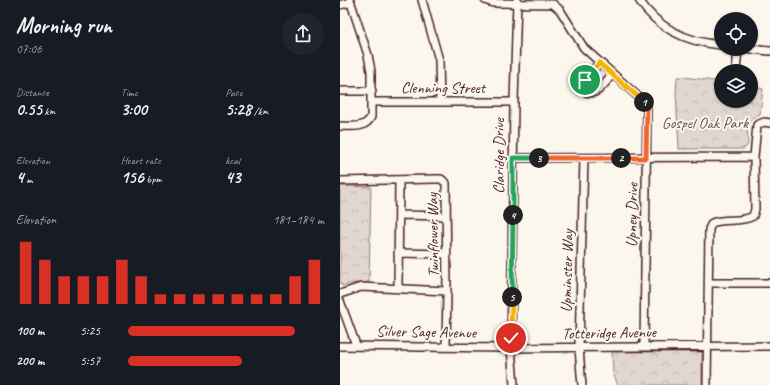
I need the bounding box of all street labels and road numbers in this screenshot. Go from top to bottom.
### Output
street label: Clenning Street [401,78,487,98]
street label: Claridge Drive [489,116,509,194]
street label: Upney Drive [621,181,643,247]
street label: Twinflower Way [422,191,444,277]
street label: Upminster Way [556,228,578,313]
street label: Silver Sage Avenue [376,321,478,343]
street label: Totteridge Avenue [562,322,658,344]

